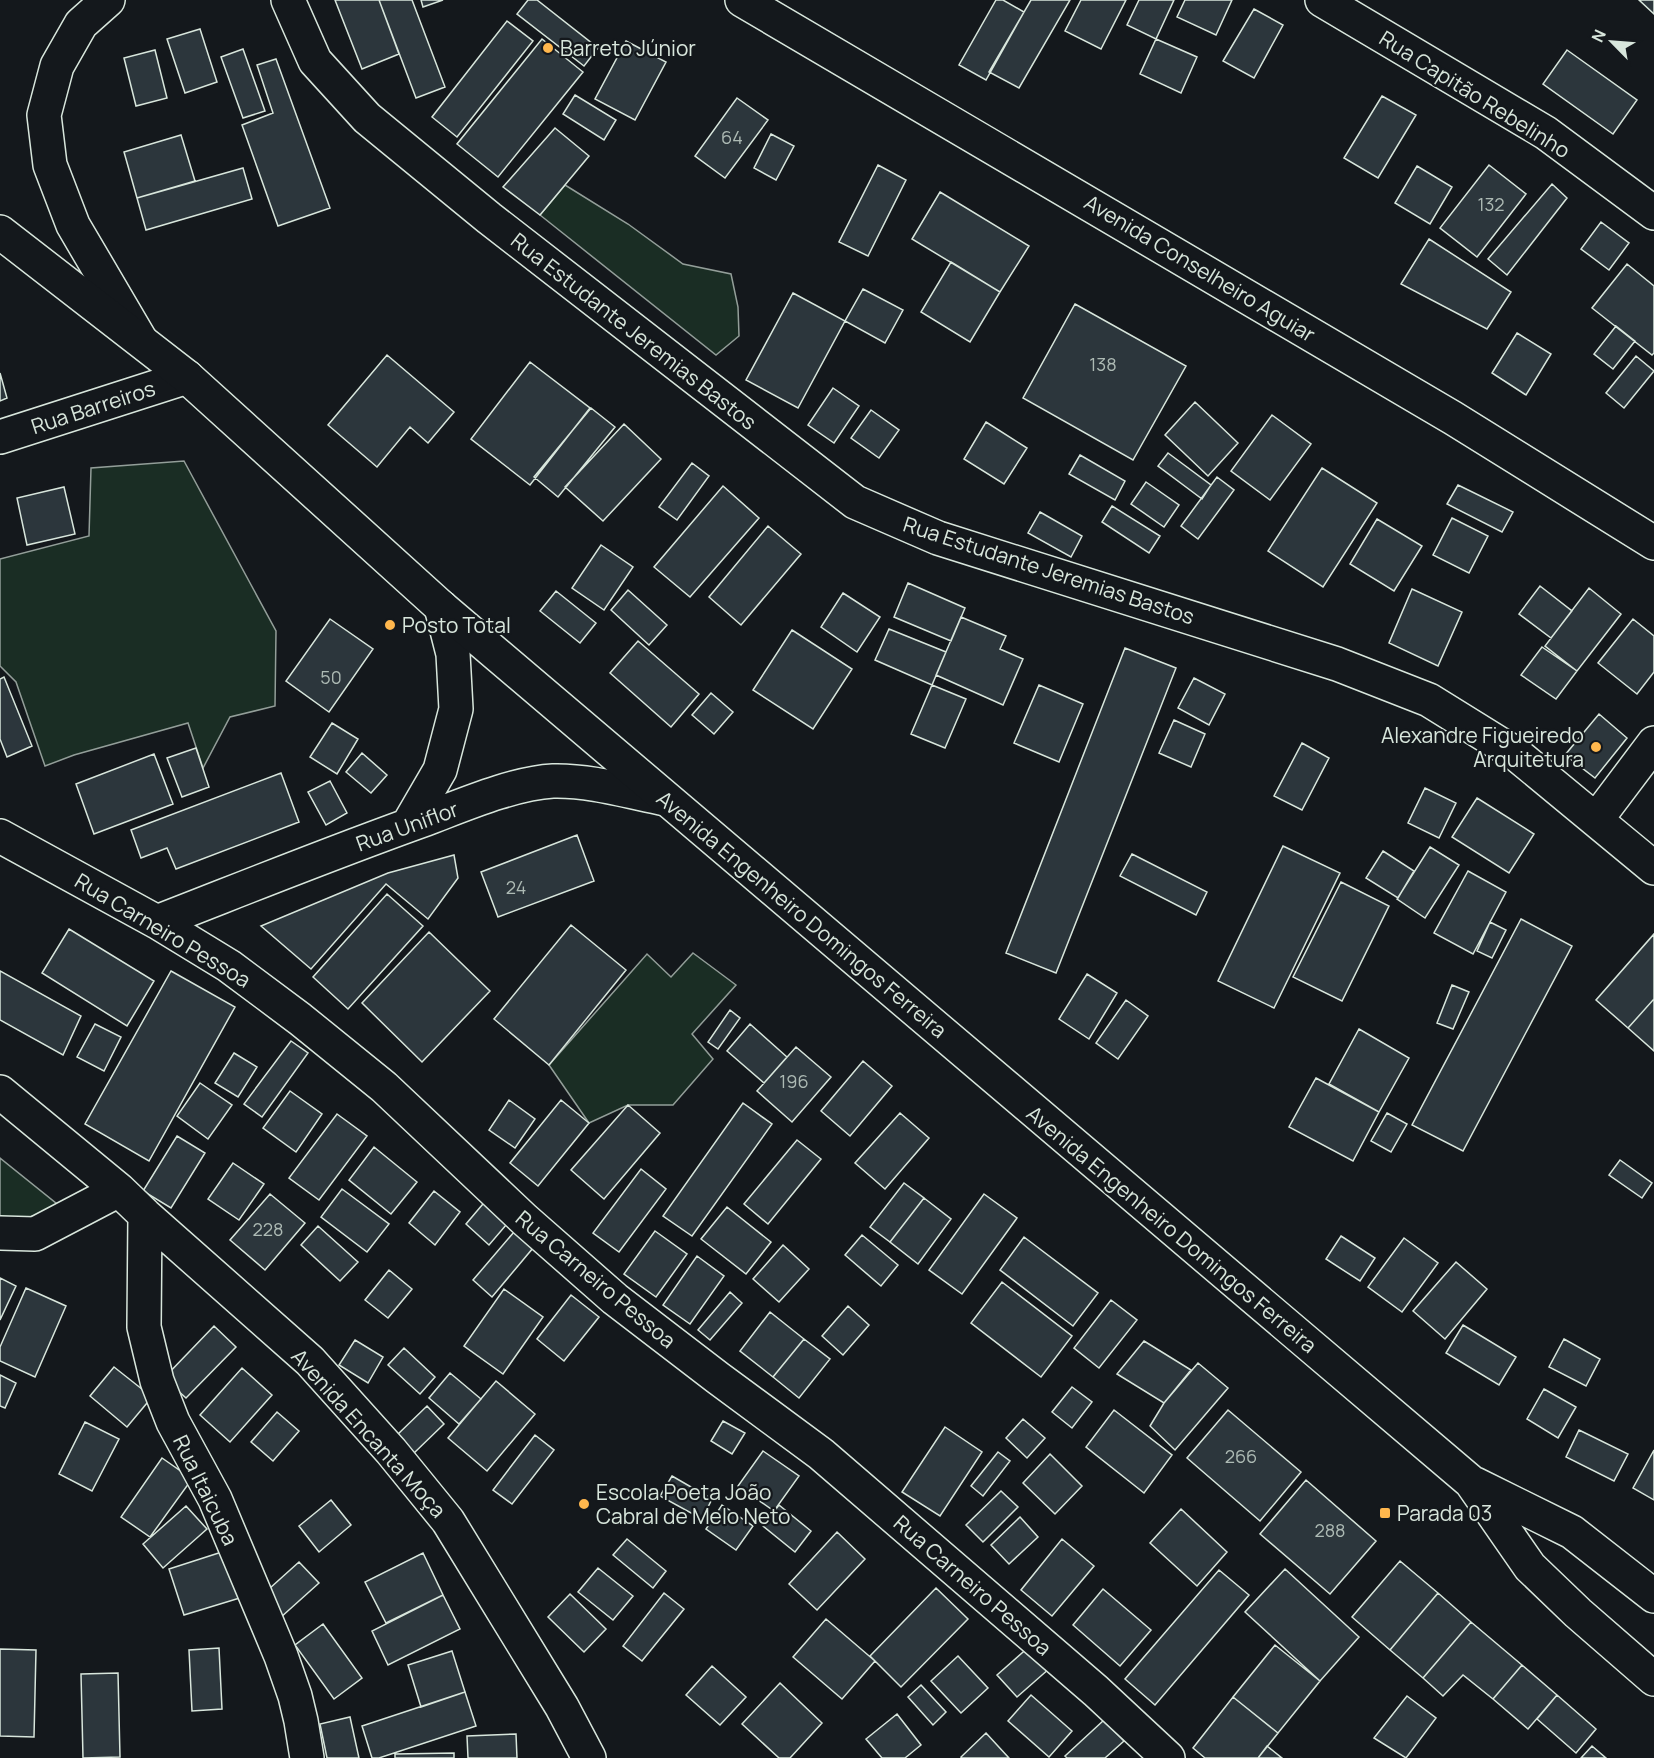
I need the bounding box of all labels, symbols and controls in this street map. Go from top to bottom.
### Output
north arrow [1582,12,1642,72]
street label: Rua Capitão Rebelinho [1374,24,1576,164]
text: N [1586,26,1611,46]
place label: Barreto Júnior [560,34,696,62]
marker: Barreto Júnior [541,41,555,55]
house number: 64 [721,125,743,149]
street label: Avenida Conselheiro Aguiar [1079,188,1321,348]
house number: 132 [1477,192,1505,216]
street label: Rua Estudante Jeremias Bastos [505,226,763,436]
house number: 138 [1089,352,1117,376]
street label: Rua Barreiros [27,374,159,440]
street label: Rua Estudante Jeremias Bastos [900,510,1198,630]
place label: Posto Total [402,611,511,639]
marker: Posto Total [383,618,397,632]
house number: 50 [320,665,342,689]
place label: Alexandre Figueiredo Arquitetura [1381,721,1584,773]
marker: Alexandre Figueiredo Arquitetura [1589,740,1603,754]
street label: Avenida Engenheiro Domingos Ferreira [651,784,953,1044]
street label: Rua Uniflor [352,794,462,857]
street label: Rua Carneiro Pessoa [70,866,256,994]
house number: 24 [506,875,526,899]
house number: 196 [779,1069,809,1093]
street label: Avenida Engenheiro Domingos Ferreira [1021,1099,1323,1359]
street label: Rua Carneiro Pessoa [510,1204,682,1354]
house number: 228 [253,1217,283,1241]
street label: Avenida Encanta Moça [286,1343,452,1523]
street label: Rua Itaicuba [167,1430,245,1550]
house number: 266 [1225,1444,1257,1468]
place label: Escola Poeta João Cabral de Melo Neto [596,1478,790,1530]
marker: Escola Poeta João Cabral de Melo Neto [577,1497,591,1511]
place label: Parada 03 [1397,1499,1492,1527]
marker: Parada 03 [1378,1506,1392,1520]
street label: Rua Carneiro Pessoa [888,1509,1058,1661]
house number: 288 [1314,1518,1346,1542]

